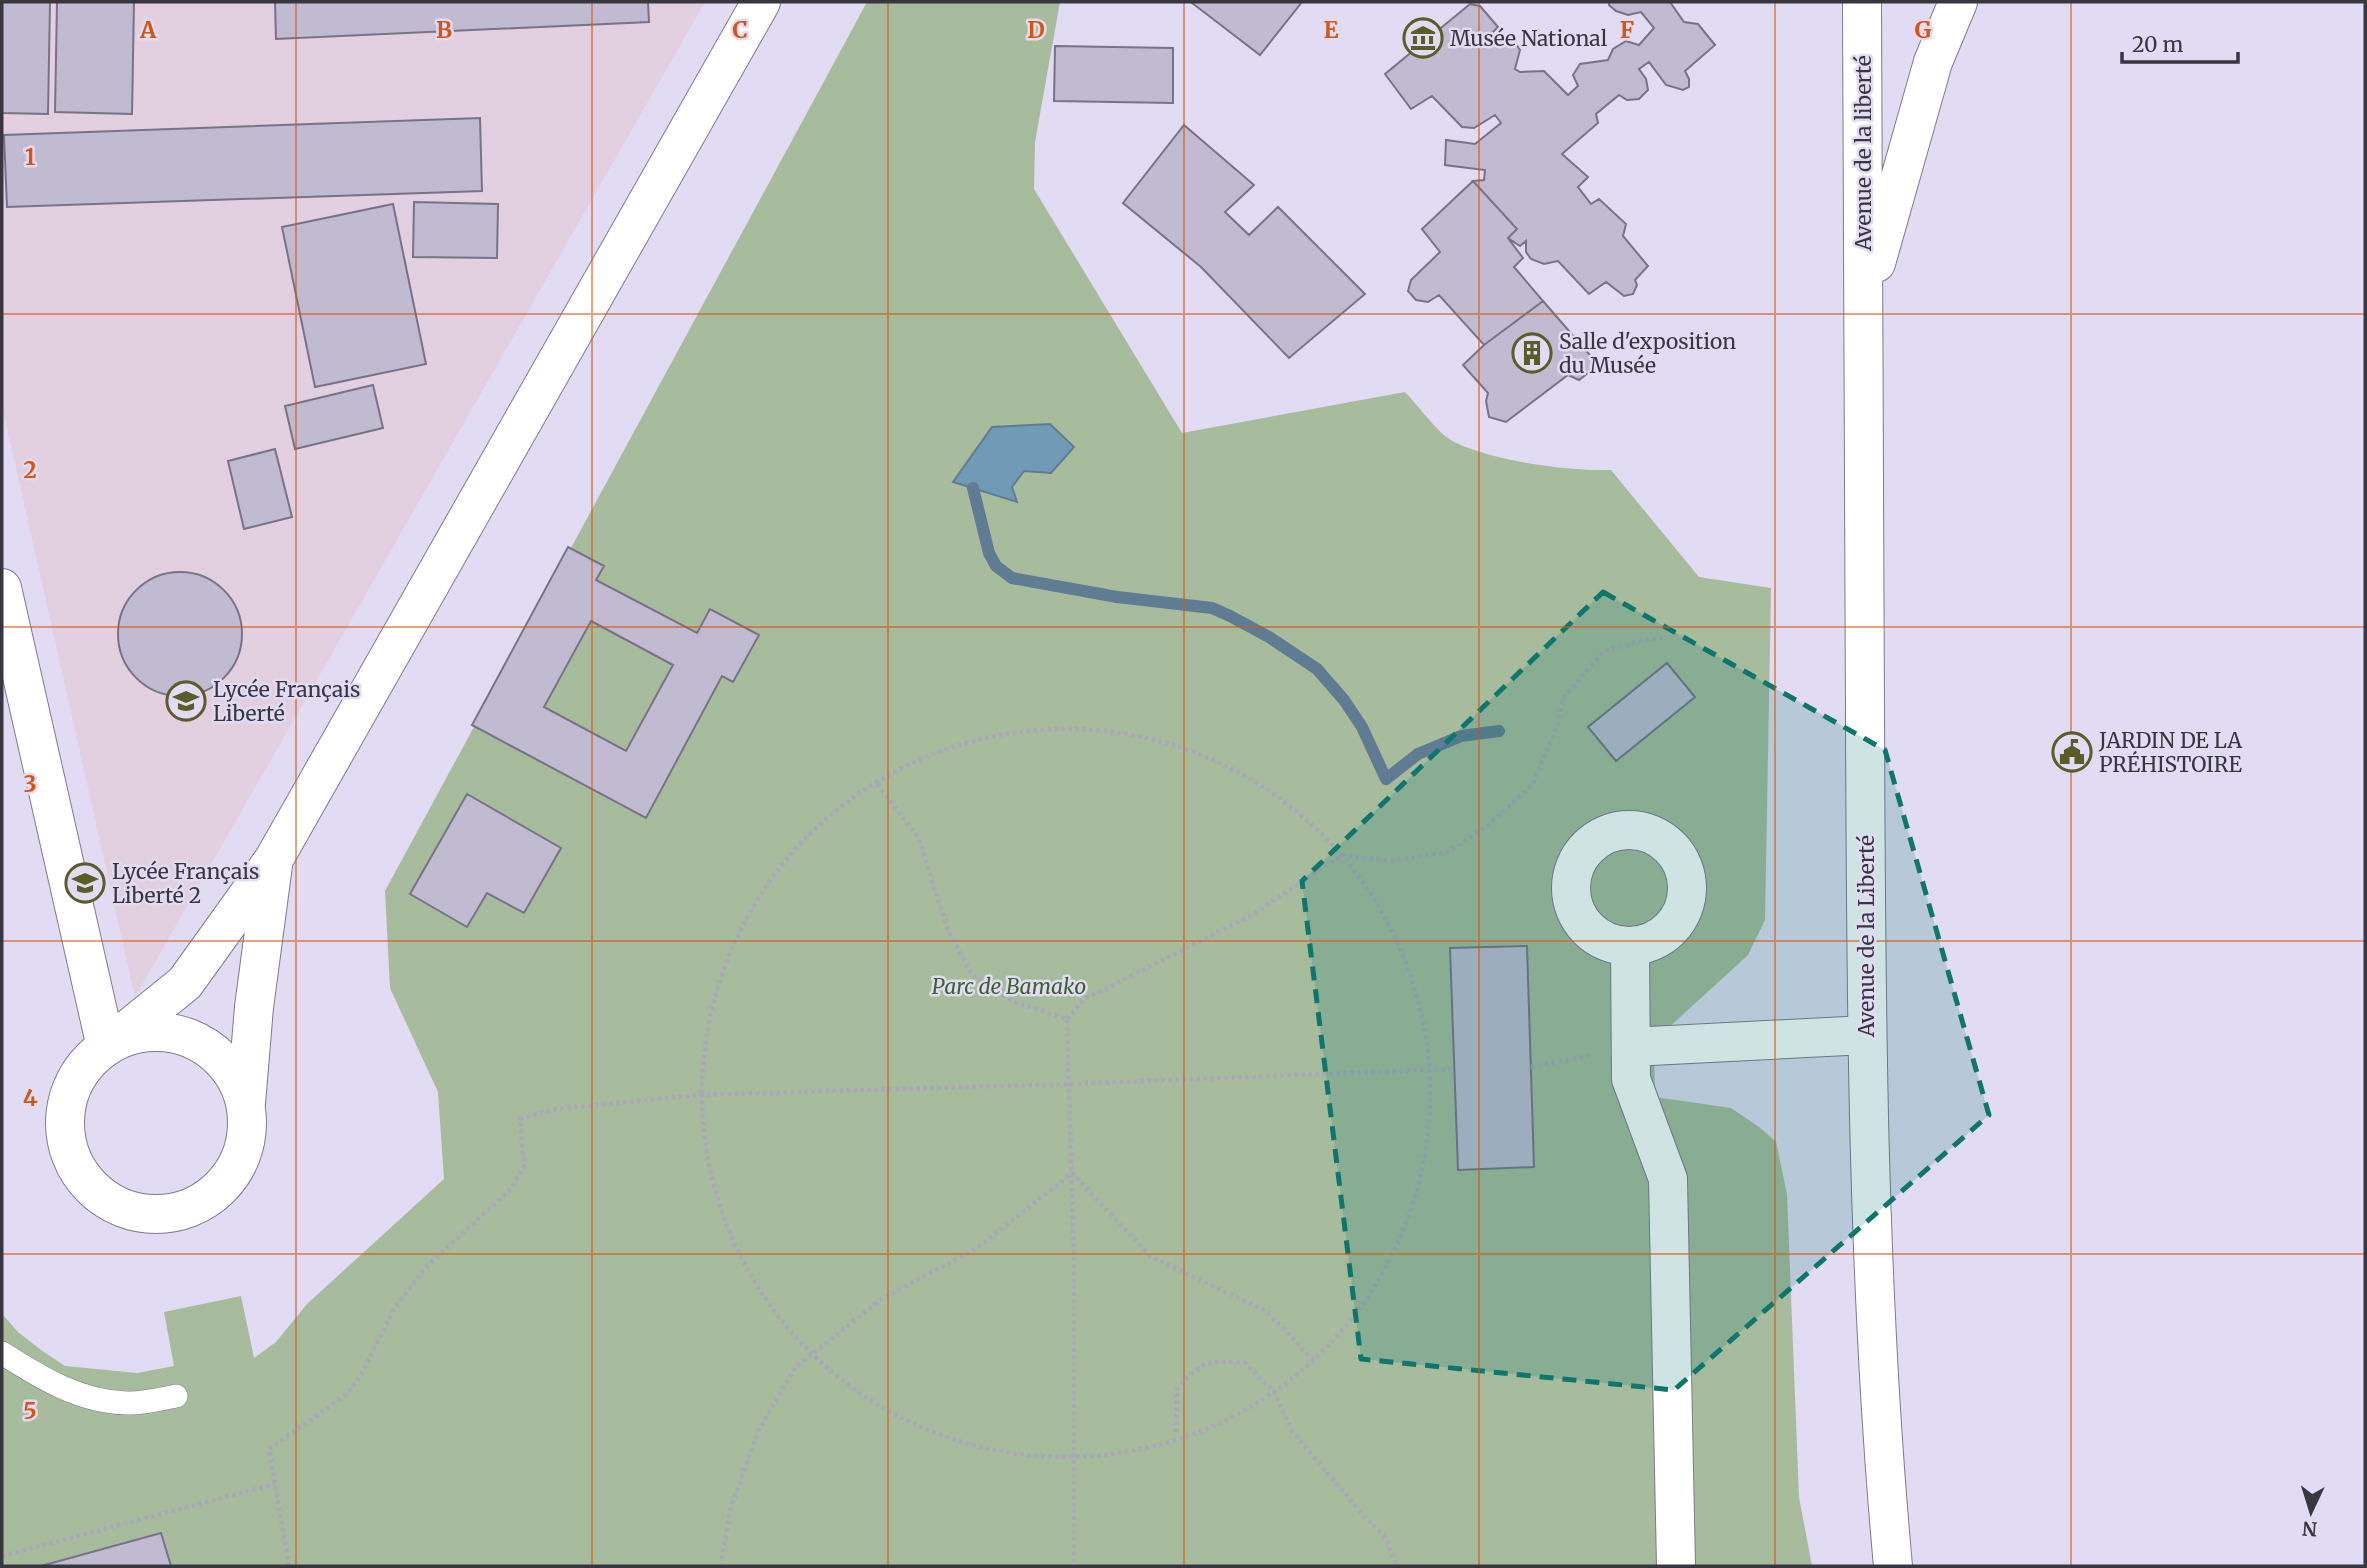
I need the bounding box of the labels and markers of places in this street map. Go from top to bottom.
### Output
museum icon: Musée National [1402,17,1444,59]
place label: Musée National [1450,25,1608,52]
place label: Salle d'exposition du Musée [1559,328,1736,379]
building icon: Salle d'exposition du Musée [1511,332,1553,374]
place label: Lycée Français Liberté [213,676,360,727]
school or university icon: Lycée Français Liberté [165,680,207,722]
place label: JARDIN DE LA PRÉHISTOIRE [2098,727,2242,778]
public building icon: JARDIN DE LA PRÉHISTOIRE [2051,731,2093,773]
place label: Lycée Français Liberté 2 [112,858,259,909]
school or university icon: Lycée Français Liberté 2 [64,862,106,904]

